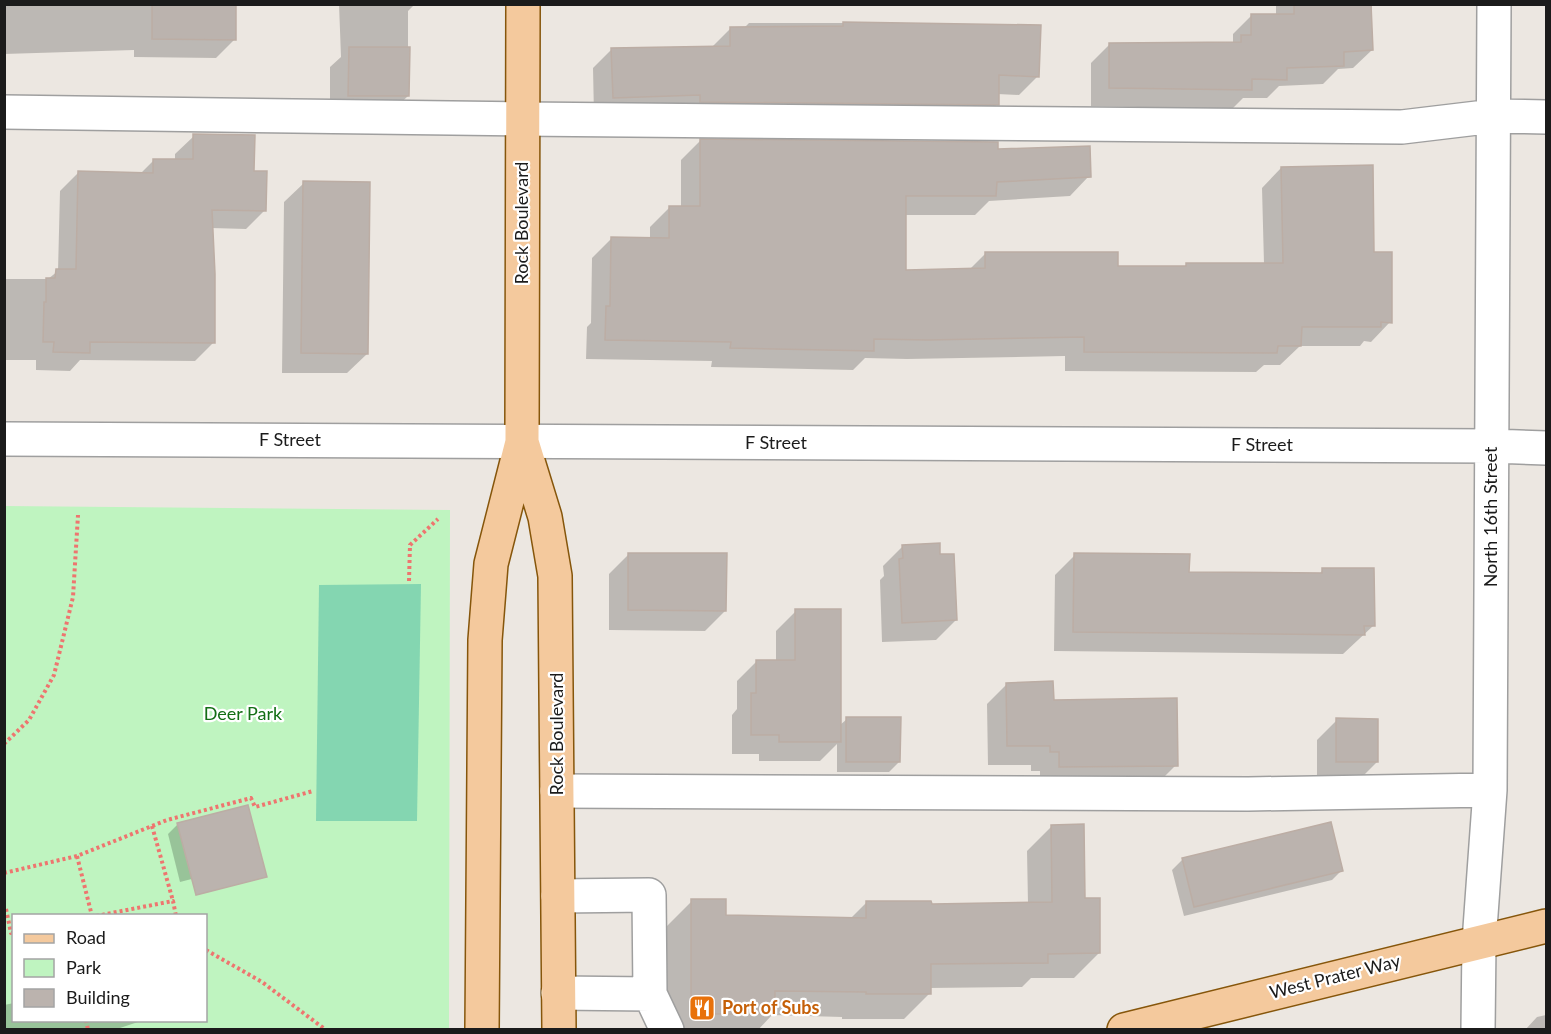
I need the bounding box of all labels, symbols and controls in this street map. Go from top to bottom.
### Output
street label: Rock Boulevard [510,162,532,284]
street label: F Street [259,428,321,450]
street label: F Street [745,431,807,453]
street label: F Street [1231,433,1293,455]
street label: North 16th Street [1479,446,1501,587]
street label: Rock Boulevard [545,673,567,795]
park label: Deer Park [204,702,283,724]
legend [12,914,207,1022]
text: Road [66,926,106,948]
street label: West Prater Way [1267,949,1403,1003]
text: Park [66,956,102,978]
text: Building [66,986,130,1008]
restaurant icon: Port of Subs [687,993,717,1023]
place label: Port of Subs [722,996,820,1018]

